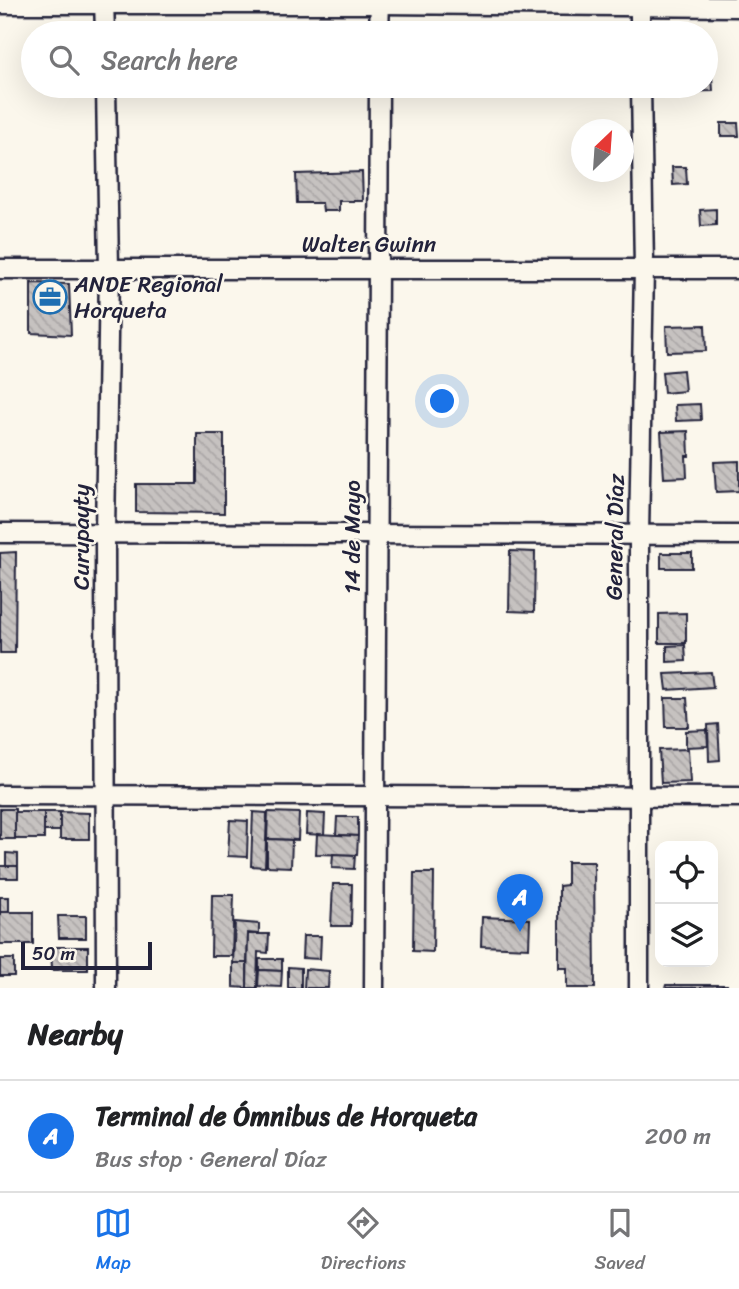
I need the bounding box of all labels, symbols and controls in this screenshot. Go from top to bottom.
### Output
search box [21,21,718,98]
text: Search here [101,37,238,83]
icon: search [45,41,83,79]
north arrow [571,119,634,182]
street label: Walter Gwinn [302,224,437,265]
place label: ANDE Regional Horqueta [73,264,223,331]
office icon: ANDE Regional Horqueta [31,278,69,316]
your location [425,384,459,418]
street label: General Díaz [593,472,637,601]
street label: 14 de Mayo [332,480,373,594]
street label: Curupayty [61,484,102,590]
map controls [655,841,718,967]
button: locate [655,841,718,904]
pin: A [497,874,543,932]
button: layers [655,904,718,967]
text: 50 m [32,937,75,970]
scale bar [21,939,152,971]
text: Nearby [28,1007,123,1061]
text: Terminal de Ómnibus de Horqueta [95,1093,477,1139]
text: A [43,1116,59,1157]
text: 200 m [645,1116,711,1157]
text: Bus stop · General Díaz [95,1139,327,1180]
tab: Map [94,1204,132,1279]
tab: Directions [321,1204,406,1279]
tab: Saved [595,1204,645,1279]

